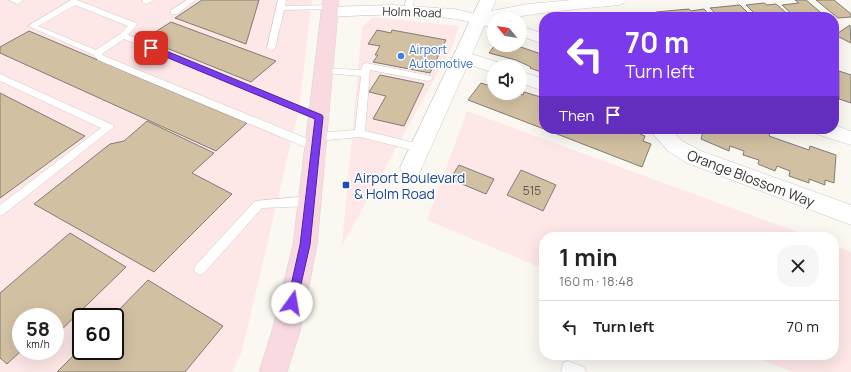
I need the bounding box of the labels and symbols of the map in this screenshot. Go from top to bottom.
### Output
street label: Holm Road [382,2,442,22]
north arrow [487,12,527,52]
pin [134,31,168,65]
place label: Airport Automotive [409,41,473,72]
marker: Airport Automotive [396,51,406,61]
street label: Orange Blossom Way [684,145,818,211]
place label: Airport Boulevard & Holm Road [354,168,465,203]
marker: Airport Boulevard & Holm Road [341,180,351,190]
house number: 515 [523,182,541,199]
position arrow [271,282,313,324]
speed limit sign: 60 [72,308,124,360]

